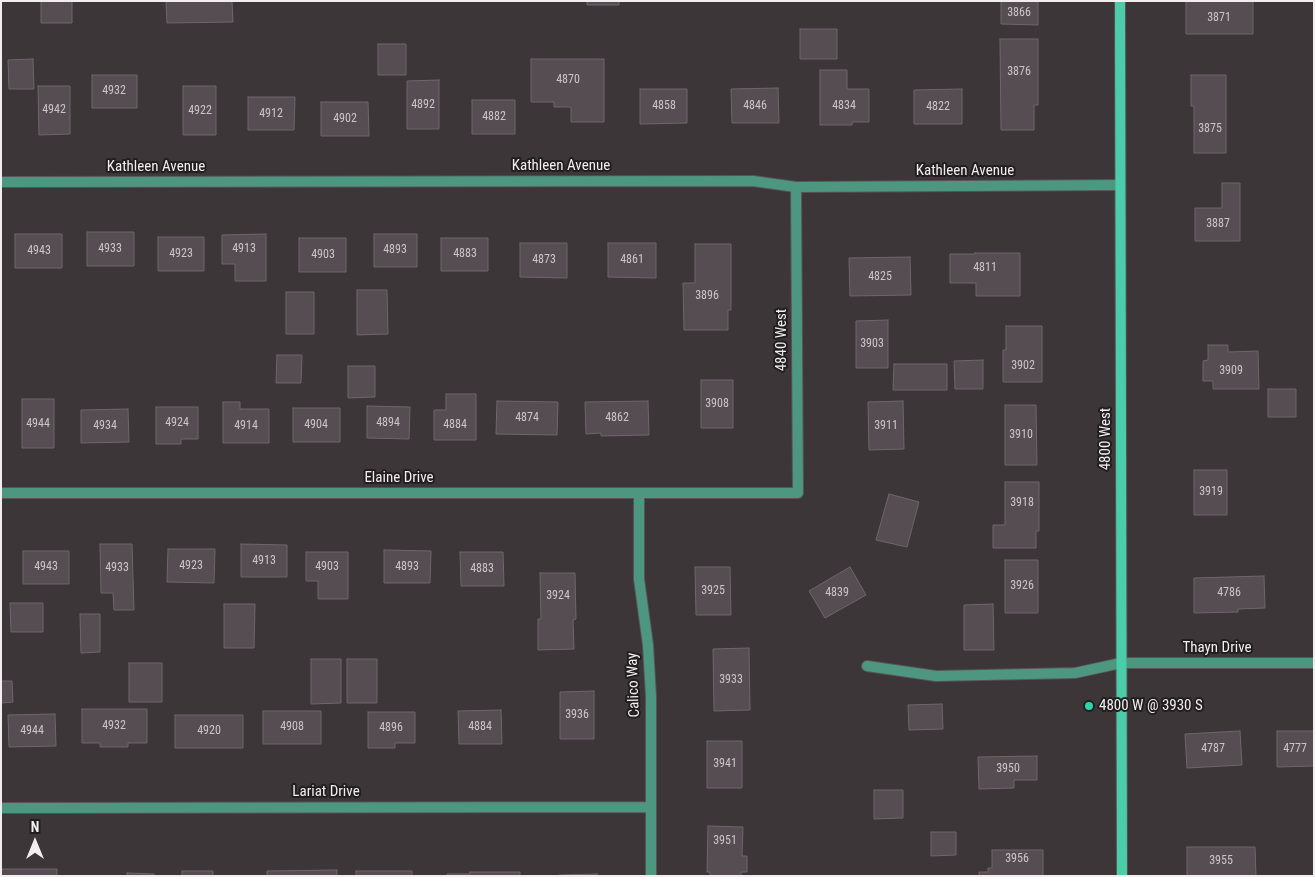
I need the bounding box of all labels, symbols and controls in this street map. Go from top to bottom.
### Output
house number: 3866 [1007,6,1031,20]
house number: 3871 [1207,11,1231,25]
house number: 3876 [1007,65,1031,79]
house number: 4870 [556,73,580,87]
house number: 4932 [102,84,126,98]
house number: 4892 [411,98,435,112]
house number: 4858 [652,99,676,113]
house number: 4846 [743,99,767,113]
house number: 4834 [832,99,856,113]
house number: 4822 [926,100,950,114]
house number: 4942 [42,103,66,117]
house number: 4922 [188,104,212,118]
house number: 4912 [259,107,283,121]
house number: 4882 [482,110,506,124]
house number: 4902 [333,112,357,126]
house number: 3875 [1198,122,1222,136]
street label: Kathleen Avenue [512,157,610,175]
street label: Kathleen Avenue [107,158,205,176]
street label: Kathleen Avenue [916,162,1014,180]
house number: 3887 [1206,217,1230,231]
house number: 4933 [98,242,122,256]
house number: 4913 [232,242,256,256]
house number: 4893 [383,243,407,257]
house number: 4943 [27,244,51,258]
house number: 4923 [169,247,193,261]
house number: 4883 [453,247,477,261]
house number: 4903 [311,248,335,262]
house number: 4873 [532,253,556,267]
house number: 4861 [620,253,644,267]
house number: 4811 [973,261,997,275]
house number: 4825 [868,270,892,284]
house number: 3896 [695,289,719,303]
street label: 4840 West [773,309,791,371]
house number: 3903 [860,337,884,351]
house number: 3902 [1011,359,1035,373]
house number: 3909 [1219,364,1243,378]
house number: 3908 [705,397,729,411]
street label: 4800 West [1097,408,1115,470]
house number: 4874 [515,411,539,425]
house number: 4862 [605,411,629,425]
house number: 4924 [165,416,189,430]
house number: 4894 [376,416,400,430]
house number: 4944 [26,417,50,431]
house number: 4904 [304,418,328,432]
house number: 4884 [443,418,467,432]
house number: 4934 [93,419,117,433]
house number: 4914 [234,419,258,433]
house number: 3911 [874,419,898,433]
house number: 3910 [1009,428,1033,442]
street label: Elaine Drive [364,469,434,487]
house number: 3919 [1199,485,1223,499]
house number: 3918 [1010,496,1034,510]
house number: 4913 [252,554,276,568]
house number: 4923 [179,559,203,573]
house number: 4943 [34,560,58,574]
house number: 4903 [315,560,339,574]
house number: 4893 [395,560,419,574]
house number: 4933 [105,561,129,575]
house number: 4883 [470,562,494,576]
house number: 3926 [1010,579,1034,593]
house number: 3925 [701,584,725,598]
house number: 4839 [825,586,849,600]
house number: 4786 [1217,586,1241,600]
house number: 3924 [546,589,570,603]
street label: Thayn Drive [1182,639,1252,657]
street label: Calico Way [624,652,644,718]
house number: 3933 [719,673,743,687]
place label: 4800 W @ 3930 S [1099,697,1203,715]
marker: 4800 W @ 3930 S [1083,700,1095,712]
house number: 3936 [565,708,589,722]
house number: 4932 [102,719,126,733]
house number: 4908 [280,720,304,734]
house number: 4884 [468,720,492,734]
house number: 4896 [379,721,403,735]
house number: 4944 [20,724,44,738]
house number: 4920 [197,724,221,738]
house number: 4787 [1201,742,1225,756]
house number: 4777 [1283,742,1307,756]
house number: 3941 [713,757,737,771]
house number: 3950 [996,762,1020,776]
street label: Lariat Drive [292,783,360,801]
north arrow [10,817,60,867]
text: N [31,819,39,835]
house number: 3951 [713,834,737,848]
house number: 3956 [1005,852,1029,866]
house number: 3955 [1209,854,1233,868]

